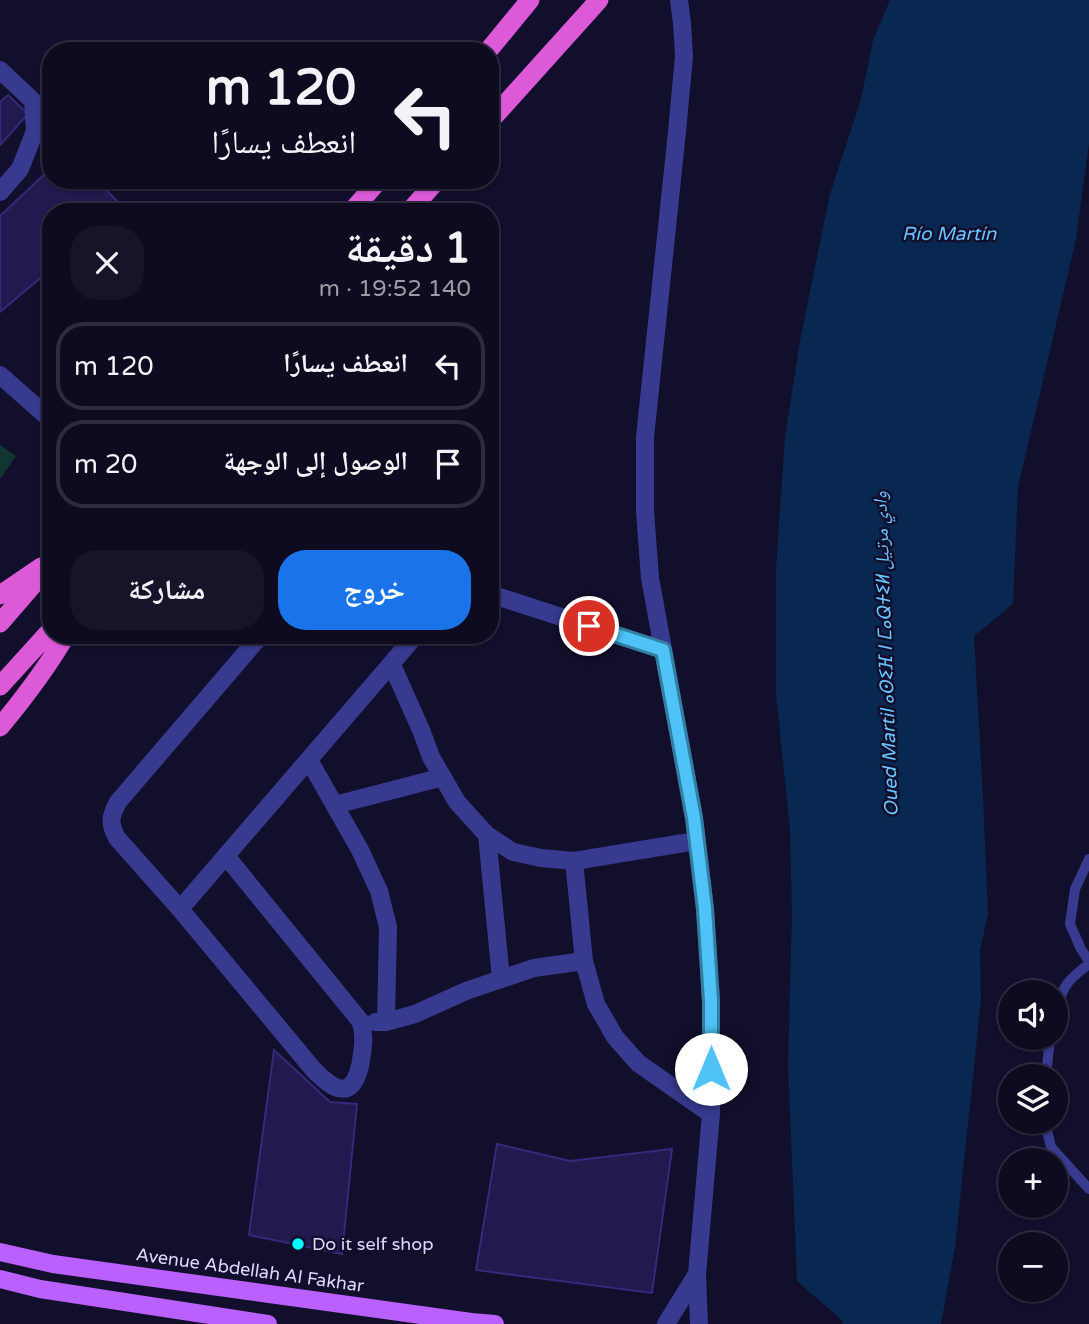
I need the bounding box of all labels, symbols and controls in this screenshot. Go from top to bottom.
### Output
text: 120 m [206,59,356,118]
icon: left [380,70,471,161]
text: انعطف يسارًا [211,124,356,162]
text: 1 دقيقة [345,223,471,274]
water label: Río Martín [902,223,997,245]
button: close [70,226,144,300]
text: 140 m · 19:52 [319,275,471,303]
icon: left [429,347,467,385]
text: انعطف يسارًا [283,348,408,379]
text: 120 m [74,351,154,382]
icon: arrive [429,445,467,483]
text: الوصول إلى الوجهة [224,446,408,477]
text: 20 m [74,449,137,480]
water label: Oued Martil ⴰⵙⵉⴼ ⵏ ⵎⴰⵕⵜⵉⵍ وادي مرتيل [869,491,907,817]
button: مشاركة [70,550,264,630]
button: خروج [278,550,471,630]
pin [559,596,619,656]
icon: arrive [570,607,608,645]
map controls [998,980,1068,1302]
button: sound [998,980,1068,1050]
position arrow [674,1032,748,1106]
button: layers [998,1064,1068,1134]
button: + [998,1148,1068,1218]
button: − [998,1232,1068,1302]
place label: Do it self shop [312,1233,434,1255]
marker: Do it self shop [290,1236,306,1252]
street label: Avenue Abdellah Al Fakhar [135,1243,366,1297]

